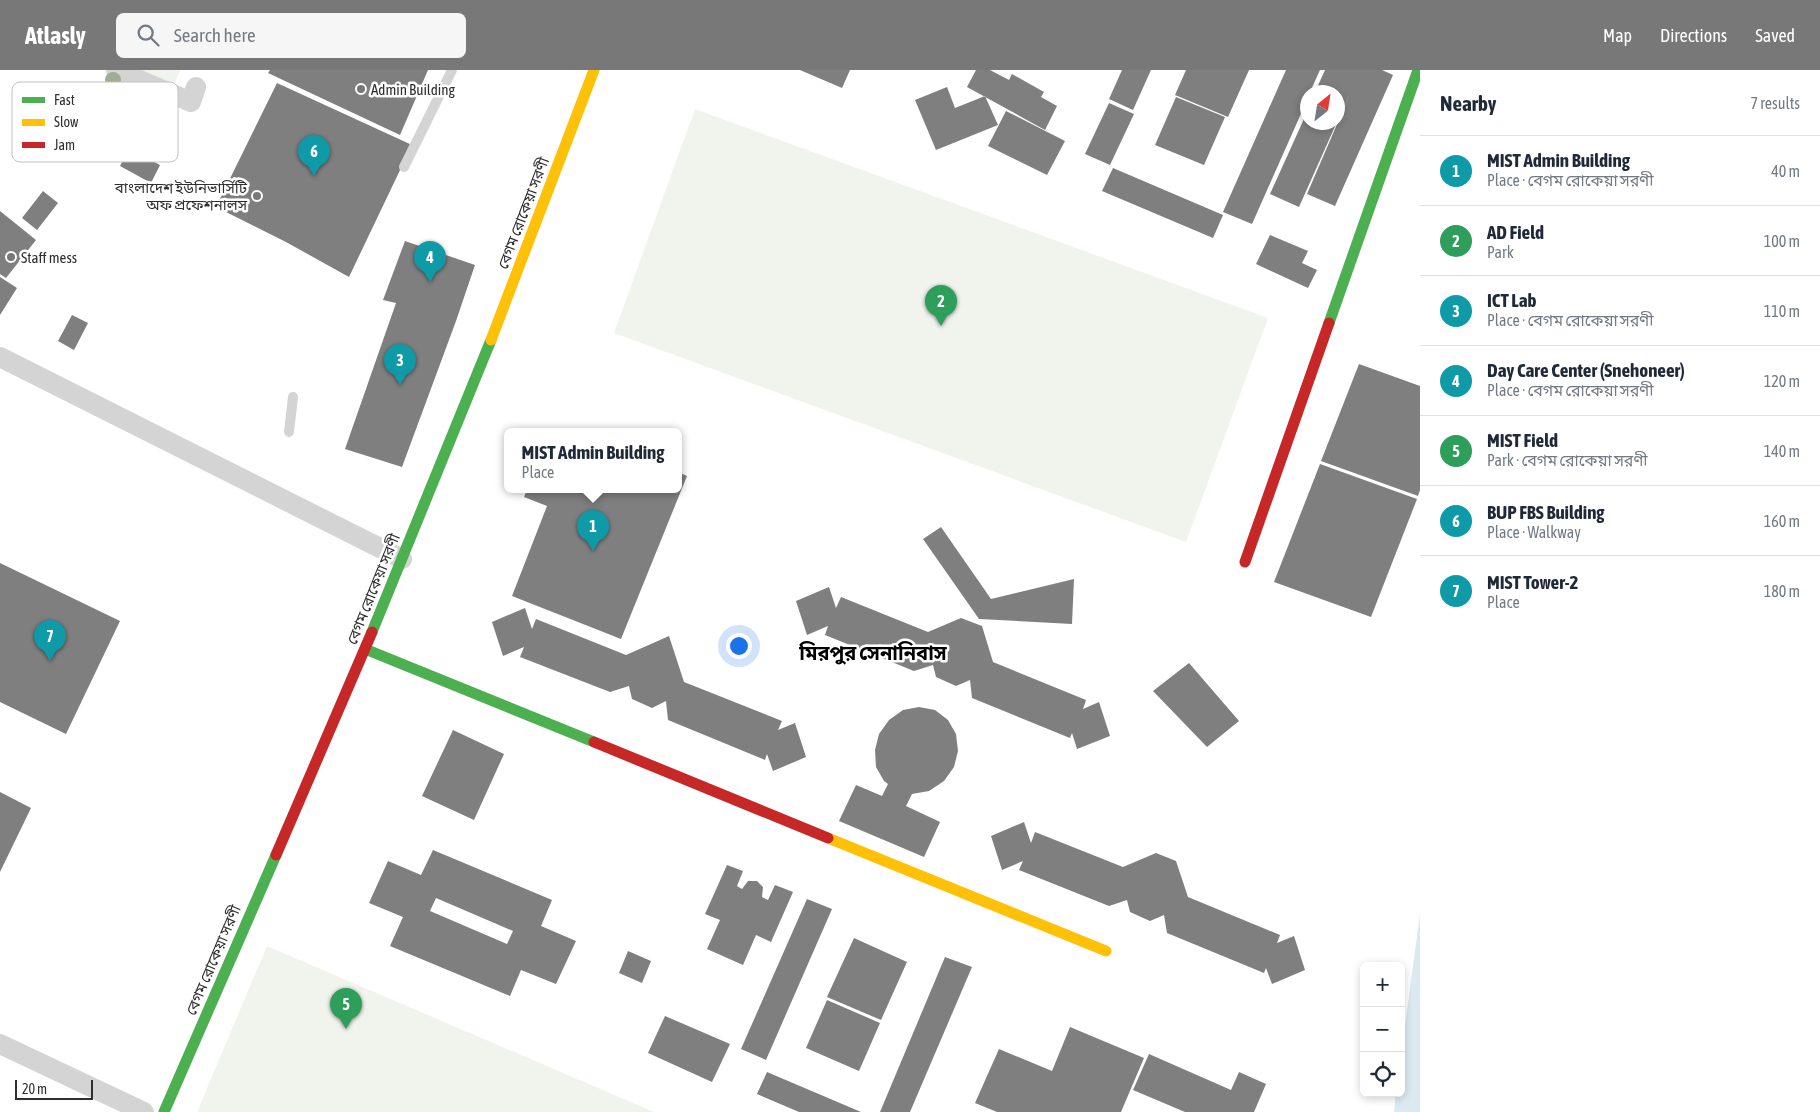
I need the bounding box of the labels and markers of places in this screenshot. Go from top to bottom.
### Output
place label: Admin Building [371,81,456,98]
marker: Admin Building [355,83,367,95]
pin: 6 [298,135,330,176]
place label: বাংলাদেশ ইউনিভার্সিটি অফ প্রফেশনালস [114,179,248,213]
marker: বাংলাদেশ ইউনিভার্সিটি অফ প্রফেশনালস [251,190,263,202]
pin: 4 [414,241,446,282]
place label: Staff mess [21,249,77,266]
marker: Staff mess [5,251,17,263]
pin: 2 [925,285,957,326]
pin: 3 [384,344,416,385]
pin: 1 [577,510,609,551]
pin: 7 [34,620,66,661]
pin: 5 [330,988,362,1029]

